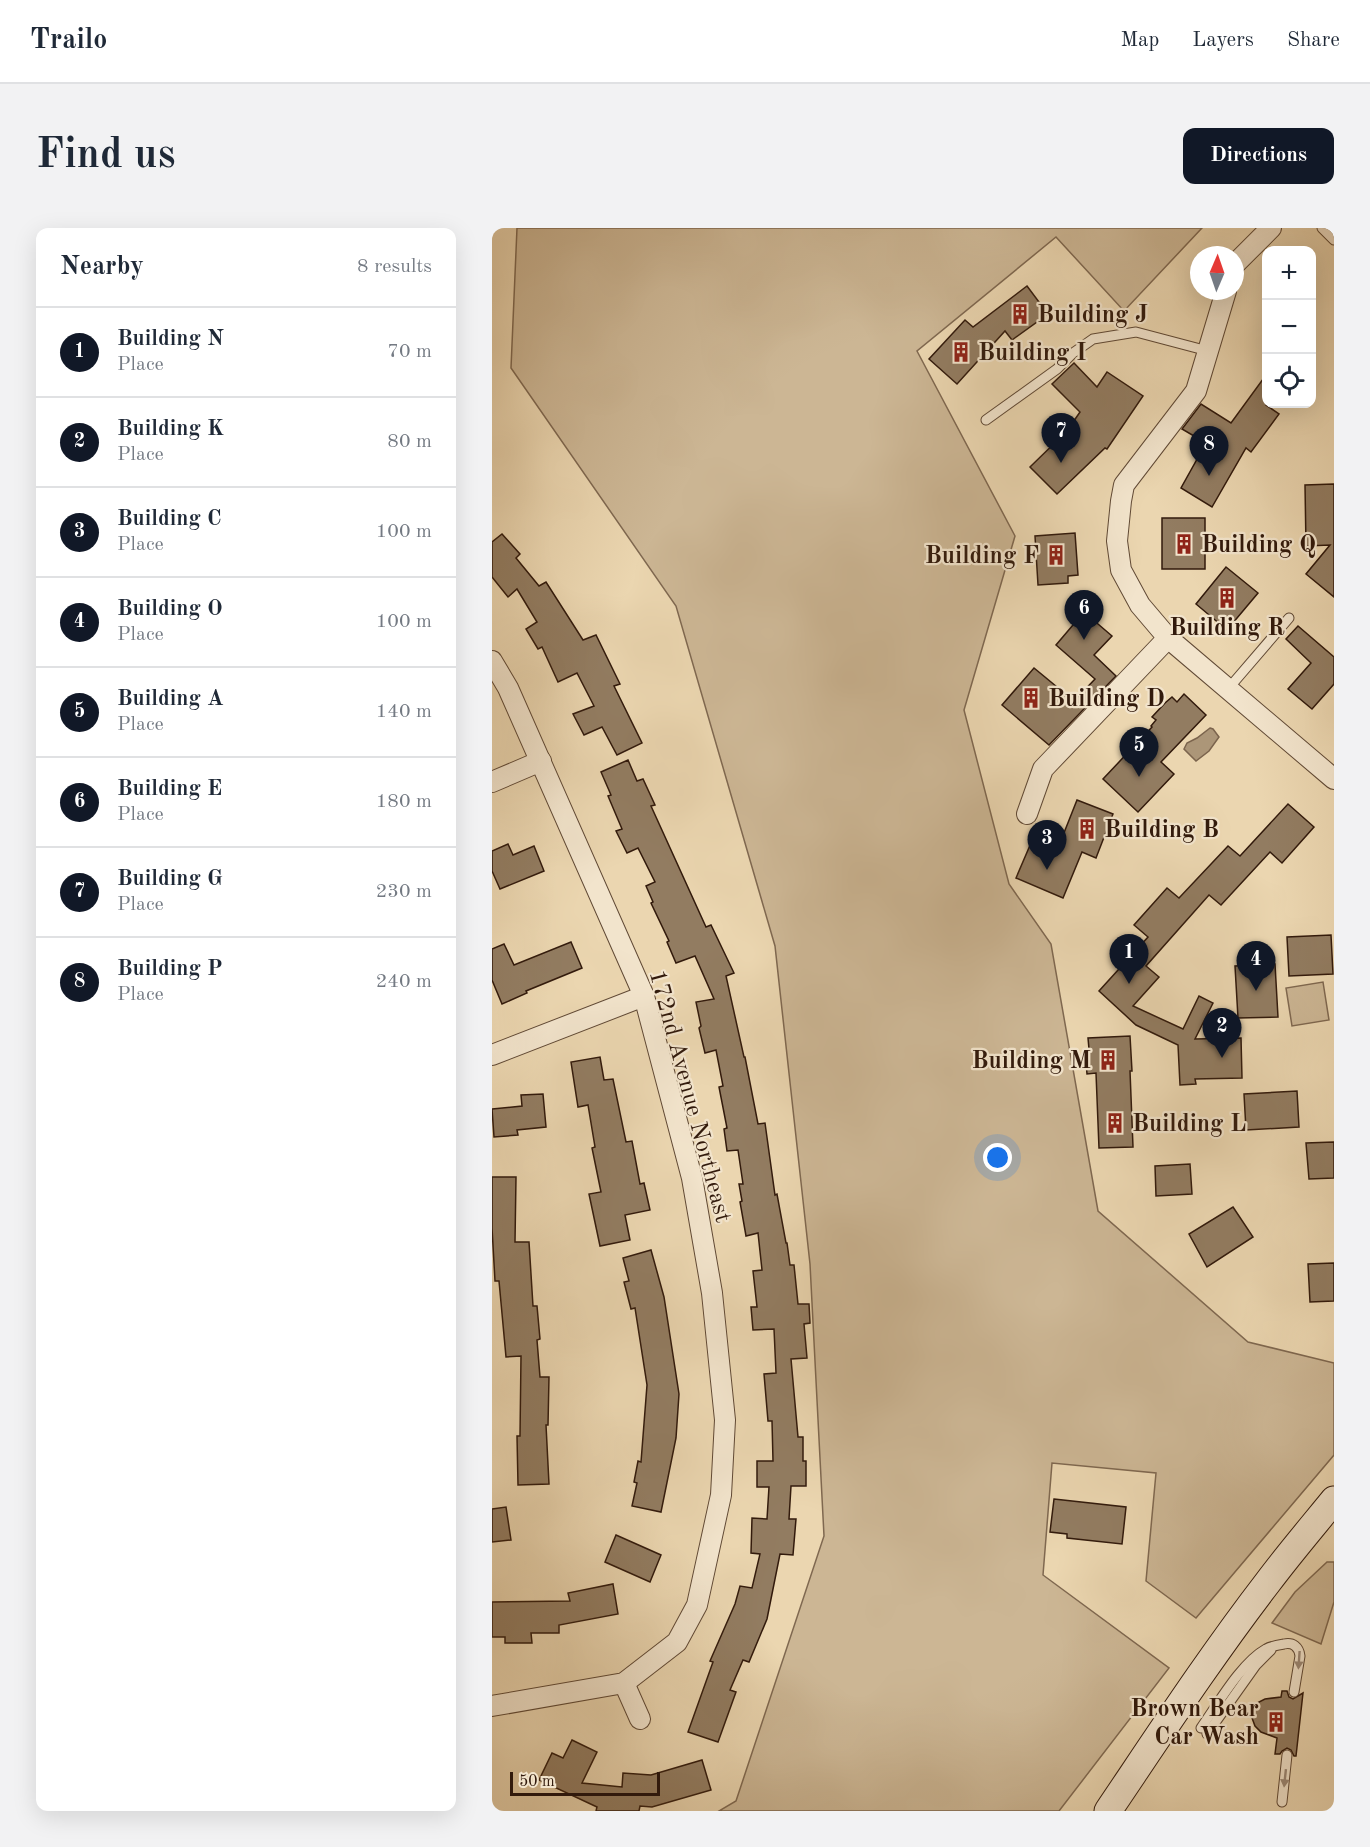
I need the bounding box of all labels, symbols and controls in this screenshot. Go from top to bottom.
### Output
text: Trailo [30,27,107,55]
text: Map [1120,30,1159,51]
text: Layers [1192,30,1254,51]
text: Share [1287,30,1340,51]
button: Directions [1183,128,1334,184]
text: Find us [36,135,175,177]
north arrow [1190,246,1244,300]
map controls [1262,246,1316,408]
button: + [1262,246,1316,300]
text: Nearby [60,254,144,280]
text: 8 results [357,257,432,277]
button: − [1262,300,1316,354]
building icon: Building J [1008,302,1032,326]
place label: Building J [1037,304,1148,328]
text: Building N [117,328,224,350]
building icon: Building I [949,340,973,364]
text: 1 [74,342,85,362]
text: 70 m [387,342,432,362]
place label: Building I [978,342,1087,366]
button: locate [1262,354,1316,408]
text: Place [117,355,164,375]
pin: 7 [1042,414,1080,463]
text: Building K [117,418,224,440]
pin: 8 [1190,426,1228,476]
text: 2 [74,432,85,452]
text: 80 m [387,432,432,452]
text: Place [117,445,164,465]
text: Building C [117,508,221,530]
text: 3 [74,522,85,542]
text: 100 m [376,522,432,542]
building icon: Building Q [1172,532,1196,556]
place label: Building Q [1201,534,1316,558]
text: Place [117,535,164,555]
building icon: Building F [1044,543,1068,567]
place label: Building F [925,545,1039,569]
building icon: Building R [1215,586,1239,610]
pin: 6 [1064,590,1104,640]
text: Building O [117,598,223,620]
text: 4 [74,612,85,632]
text: 100 m [376,612,432,632]
place label: Building R [1169,617,1285,641]
text: Place [117,625,164,645]
building icon: Building D [1019,686,1043,710]
text: Building A [117,688,224,710]
place label: Building D [1048,688,1165,712]
text: 5 [74,702,85,722]
text: 140 m [376,702,432,722]
text: Place [117,715,164,735]
pin: 5 [1120,728,1158,777]
text: Building E [117,778,222,800]
text: 6 [74,792,85,812]
text: 180 m [376,792,432,812]
text: Place [117,805,164,825]
building icon: Building B [1075,817,1099,841]
place label: Building B [1104,819,1219,843]
pin: 3 [1028,820,1066,870]
text: Building G [117,868,223,890]
text: 7 [74,882,85,902]
text: 230 m [376,882,432,902]
text: Place [117,895,164,915]
pin: 1 [1110,934,1148,984]
pin: 4 [1236,942,1275,991]
text: Building P [117,958,222,980]
street label: 172nd Avenue Northeast [644,968,734,1225]
text: 8 [74,972,85,992]
text: 240 m [376,972,432,992]
text: Place [117,985,164,1005]
pin: 2 [1202,1008,1242,1058]
building icon: Building M [1096,1048,1120,1072]
place label: Building M [972,1050,1091,1074]
building icon: Building L [1103,1111,1127,1135]
place label: Building L [1132,1113,1246,1137]
your location [983,1143,1012,1172]
one-way arrow [1294,1651,1303,1670]
place label: Brown Bear Car Wash [1130,1698,1259,1750]
building icon: Brown Bear Car Wash [1264,1710,1288,1734]
scale bar [510,1769,660,1796]
one-way arrow [1280,1769,1290,1788]
text: 50 m [519,1774,555,1790]

